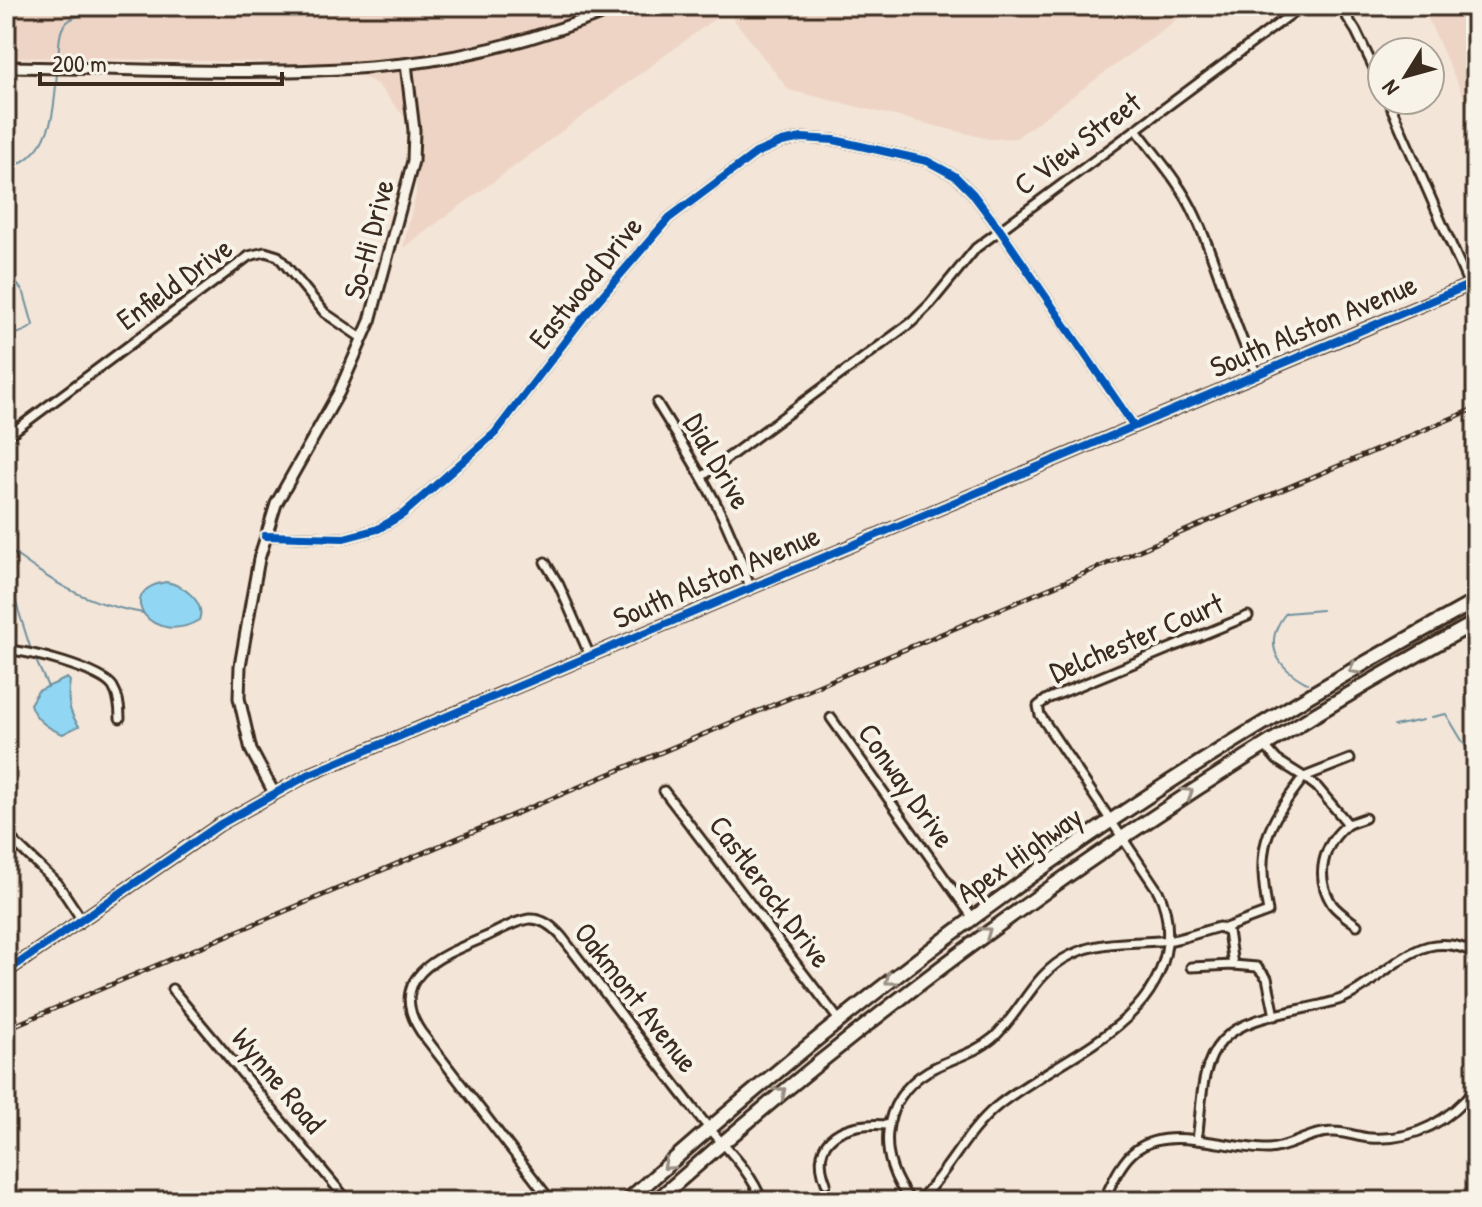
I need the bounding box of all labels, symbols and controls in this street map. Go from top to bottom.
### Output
scale bar [40,36,282,86]
north arrow [1366,36,1446,116]
text: 200 m [52,47,107,79]
text: N [1374,74,1406,102]
street label: C View Street [1005,82,1149,204]
street label: So-Hi Drive [333,175,403,303]
street label: Eastwood Drive [519,207,651,357]
street label: Enfield Drive [108,227,240,339]
street label: South Alston Avenue [1204,263,1422,387]
street label: Dial Drive [675,406,761,516]
street label: South Alston Avenue [607,514,825,638]
street label: Delchester Court [1043,582,1230,692]
one-way arrow [1348,659,1363,675]
street label: Conway Drive [849,715,965,855]
one-way arrow [1180,787,1194,802]
street label: Apex Highway [948,796,1090,912]
street label: Castlerock Drive [701,807,841,975]
street label: Oakmont Avenue [566,914,708,1080]
one-way arrow [978,927,992,942]
one-way arrow [885,971,899,985]
street label: Wynne Road [223,1019,335,1141]
one-way arrow [772,1087,787,1102]
one-way arrow [663,1155,678,1169]

